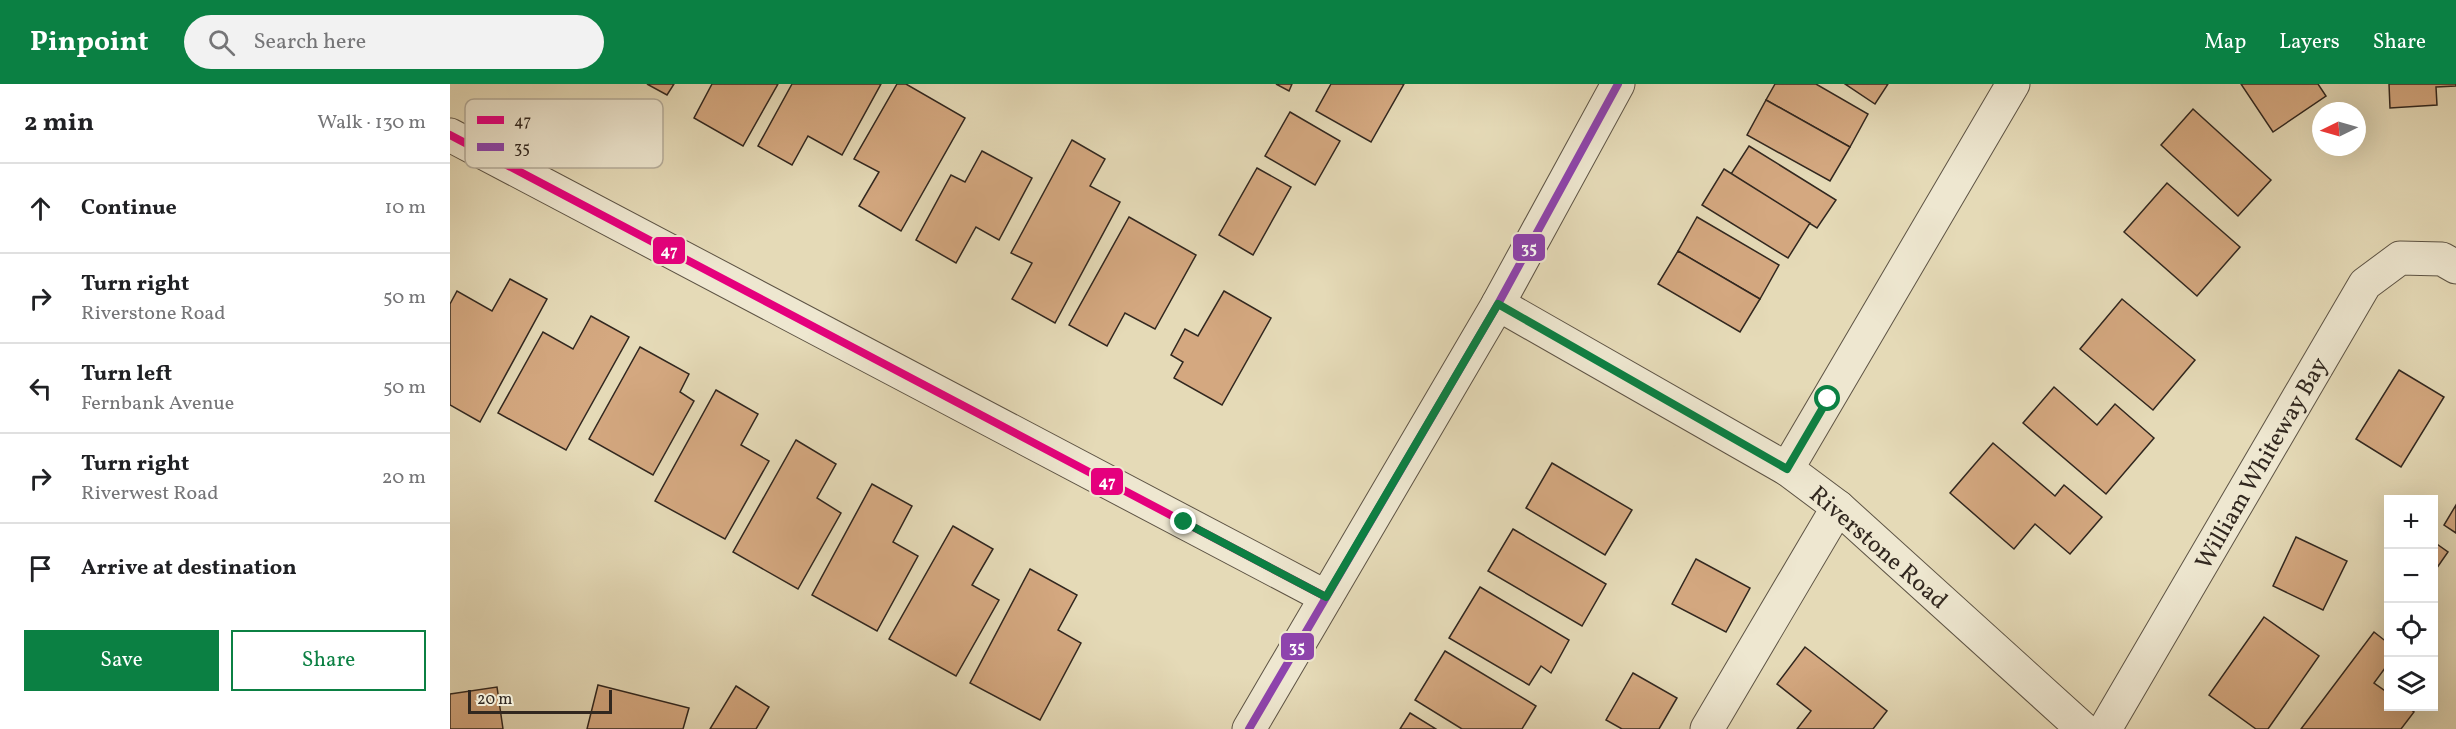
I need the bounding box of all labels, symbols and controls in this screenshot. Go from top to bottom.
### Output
search box [184,15,604,69]
text: Pinpoint [30,23,148,62]
icon: search [205,26,238,59]
text: Search here [253,27,366,58]
text: Map [2204,28,2246,57]
text: Layers [2279,28,2340,57]
text: Share [2373,28,2426,57]
legend [465,99,663,168]
north arrow [2312,102,2366,156]
text: 2 min [24,105,94,141]
text: Walk · 130 m [317,109,426,137]
text: 47 [514,111,532,133]
text: 35 [514,138,530,160]
icon: ahead [24,192,57,225]
text: Continue [81,193,177,224]
text: 10 m [385,194,426,222]
line badge: 35 [1512,233,1546,262]
line badge: 47 [652,236,686,265]
text: 35 [1521,238,1537,260]
text: 47 [660,241,678,263]
text: Turn right [81,269,189,300]
icon: right [24,282,57,315]
text: 50 m [383,284,426,312]
text: Riverstone Road [81,300,226,328]
street label: William Whiteway Bay [2188,352,2337,576]
text: Turn left [81,359,172,390]
icon: left [24,372,57,405]
text: 50 m [383,374,426,402]
route start [1814,385,1840,411]
text: Fernbank Avenue [81,390,234,418]
text: Turn right [81,449,189,480]
icon: right [24,462,57,495]
text: 20 m [382,464,426,492]
line badge: 47 [1090,467,1124,496]
text: 47 [1098,472,1116,494]
street label: Riverstone Road [1801,479,1954,618]
text: Riverwest Road [81,480,218,508]
map controls [2384,495,2438,711]
button: + [2384,495,2438,549]
route end [1170,508,1196,534]
button: − [2384,549,2438,603]
icon: arrive [24,552,57,585]
text: Arrive at destination [81,553,297,584]
button: locate [2384,603,2438,657]
button: Save [24,630,219,691]
button: Share [231,630,426,691]
line badge: 35 [1280,632,1315,661]
text: 35 [1289,637,1305,659]
button: layers [2384,657,2438,711]
scale bar [468,687,612,714]
text: 20 m [477,689,512,711]

